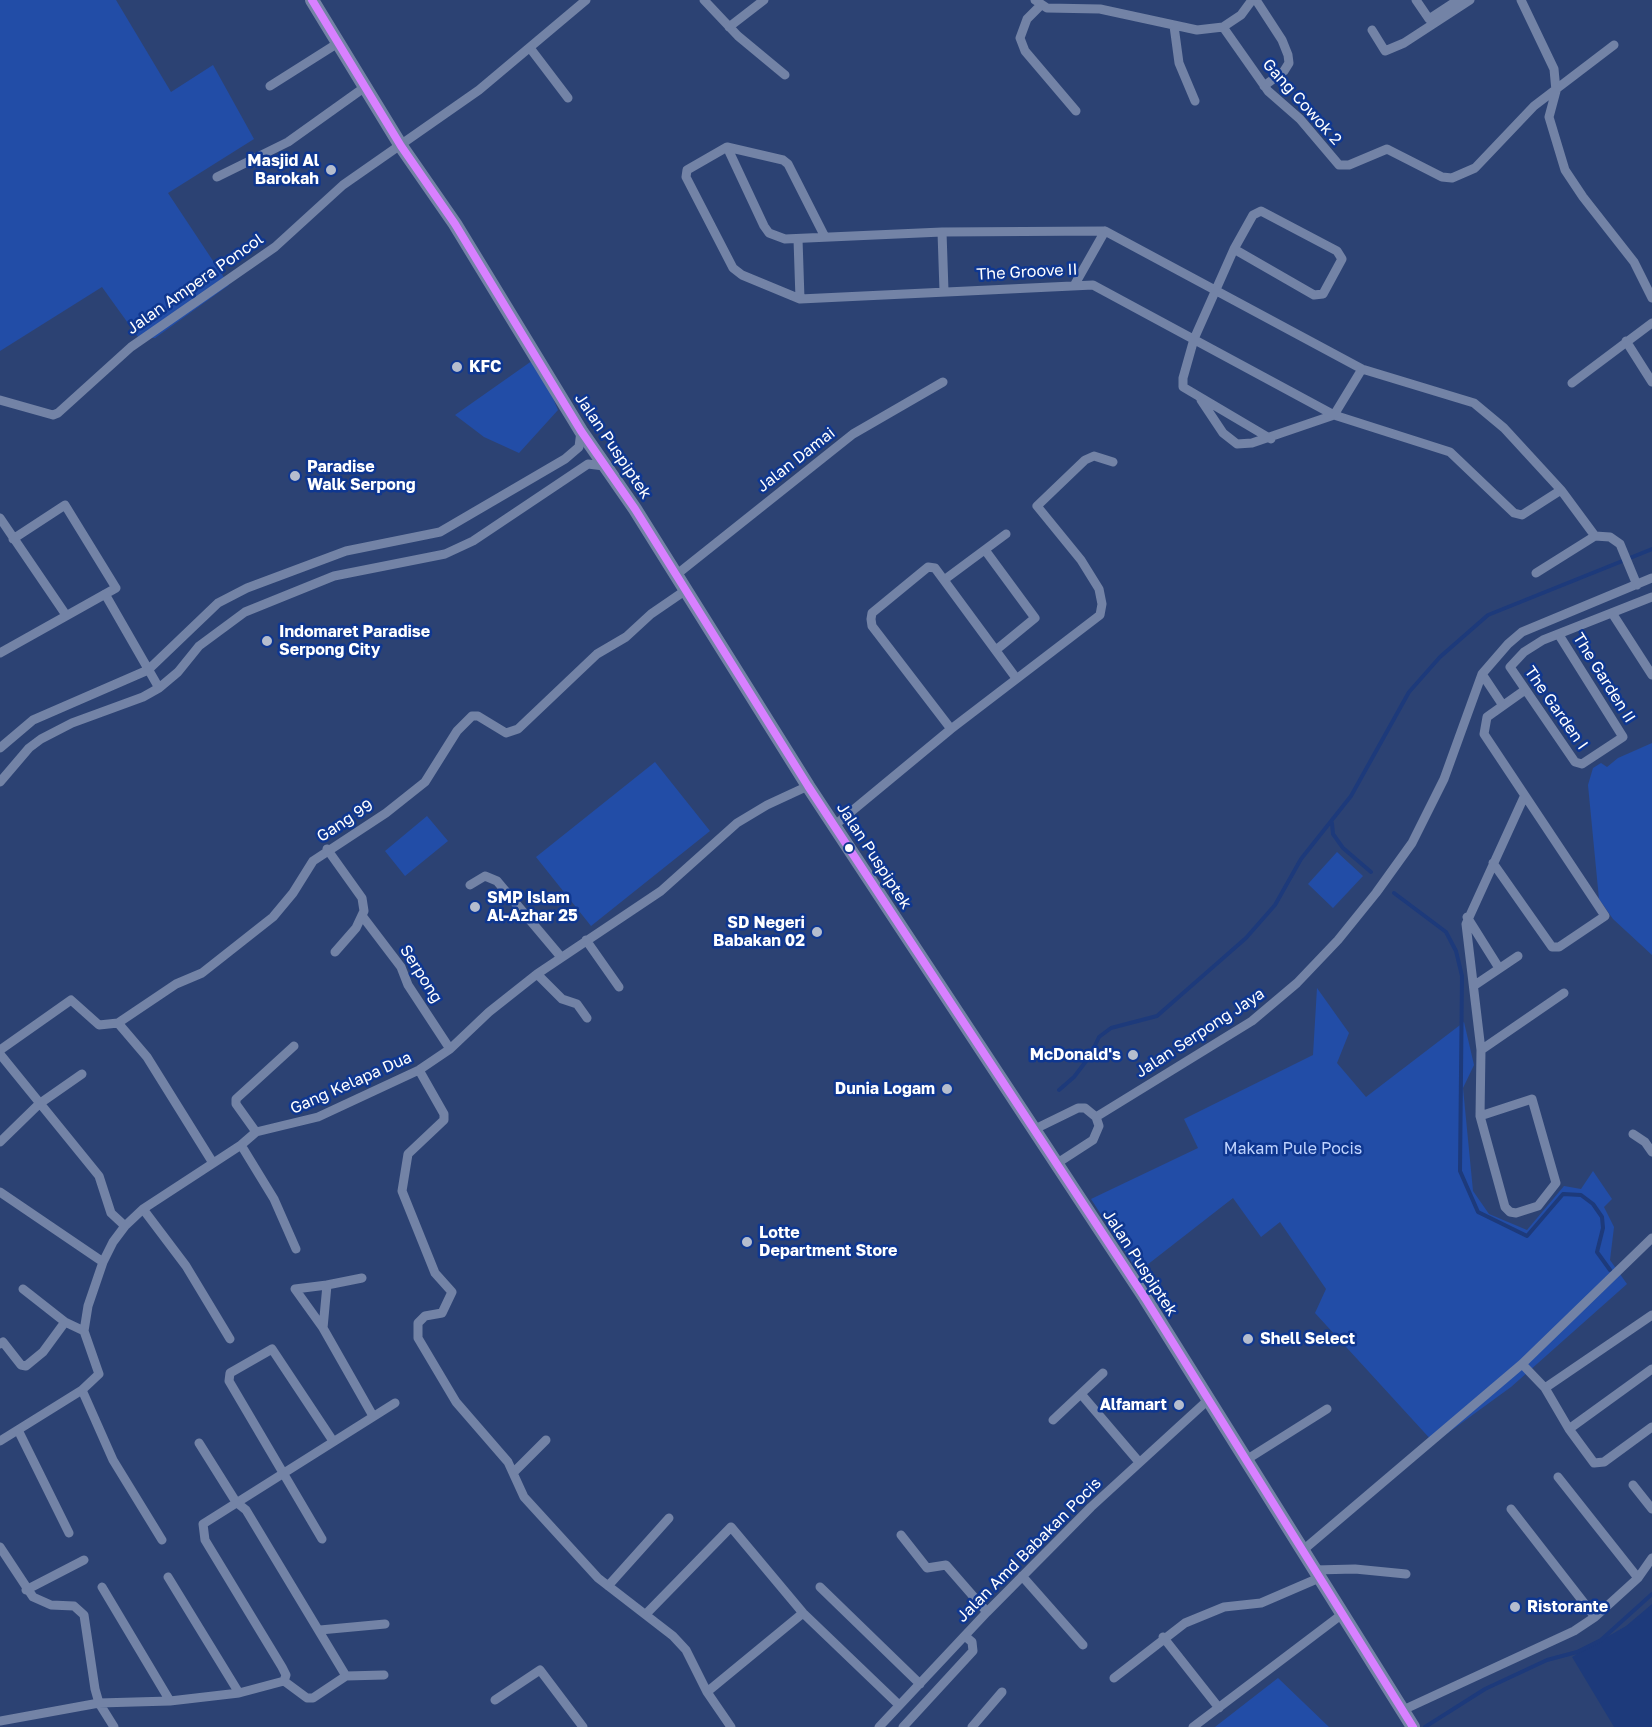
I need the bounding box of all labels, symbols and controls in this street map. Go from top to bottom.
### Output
street label: Gang Cowok 2 [1258,55,1346,149]
place label: Masjid Al Barokah [247,151,319,189]
marker: Masjid Al Barokah [324,163,338,177]
street label: Jalan Ampera Poncol [123,230,267,338]
street label: The Groove II [976,260,1078,284]
place label: KFC [469,357,501,377]
marker: KFC [450,360,464,374]
street label: Jalan Puspiptek [571,390,655,502]
street label: Jalan Damai [753,424,839,496]
place label: Paradise Walk Serpong [307,457,415,495]
marker: Paradise Walk Serpong [288,469,302,483]
place label: Indomaret Paradise Serpong City [279,622,430,660]
street label: The Garden II [1569,629,1639,727]
marker: Indomaret Paradise Serpong City [260,634,274,648]
street label: The Garden I [1520,663,1592,753]
street label: Gang 99 [313,796,377,846]
street label: Jalan Puspiptek [832,799,916,913]
unlabelled marker [843,842,855,854]
place label: SMP Islam Al-Azhar 25 [487,888,578,926]
marker: SMP Islam Al-Azhar 25 [468,900,482,914]
place label: SD Negeri Babakan 02 [713,913,805,951]
marker: SD Negeri Babakan 02 [810,925,824,939]
street label: Serpong [396,941,446,1007]
street label: Jalan Serpong Jaya [1132,984,1268,1082]
place label: McDonald's [1030,1045,1121,1065]
street label: Gang Kelapa Dua [287,1048,415,1118]
marker: McDonald's [1126,1048,1140,1062]
place label: Dunia Logam [835,1079,935,1099]
marker: Dunia Logam [940,1082,954,1096]
park label: Makam Pule Pocis [1224,1139,1362,1159]
street label: Jalan Puspiptek [1098,1206,1182,1320]
place label: Lotte Department Store [759,1223,897,1261]
marker: Lotte Department Store [740,1235,754,1249]
place label: Shell Select [1260,1329,1355,1349]
marker: Shell Select [1241,1332,1255,1346]
place label: Alfamart [1100,1395,1167,1415]
marker: Alfamart [1172,1398,1186,1412]
street label: Jalan Amd Babakan Pocis [953,1474,1105,1626]
place label: Ristorante [1527,1597,1608,1617]
marker: Ristorante [1508,1600,1522,1614]

